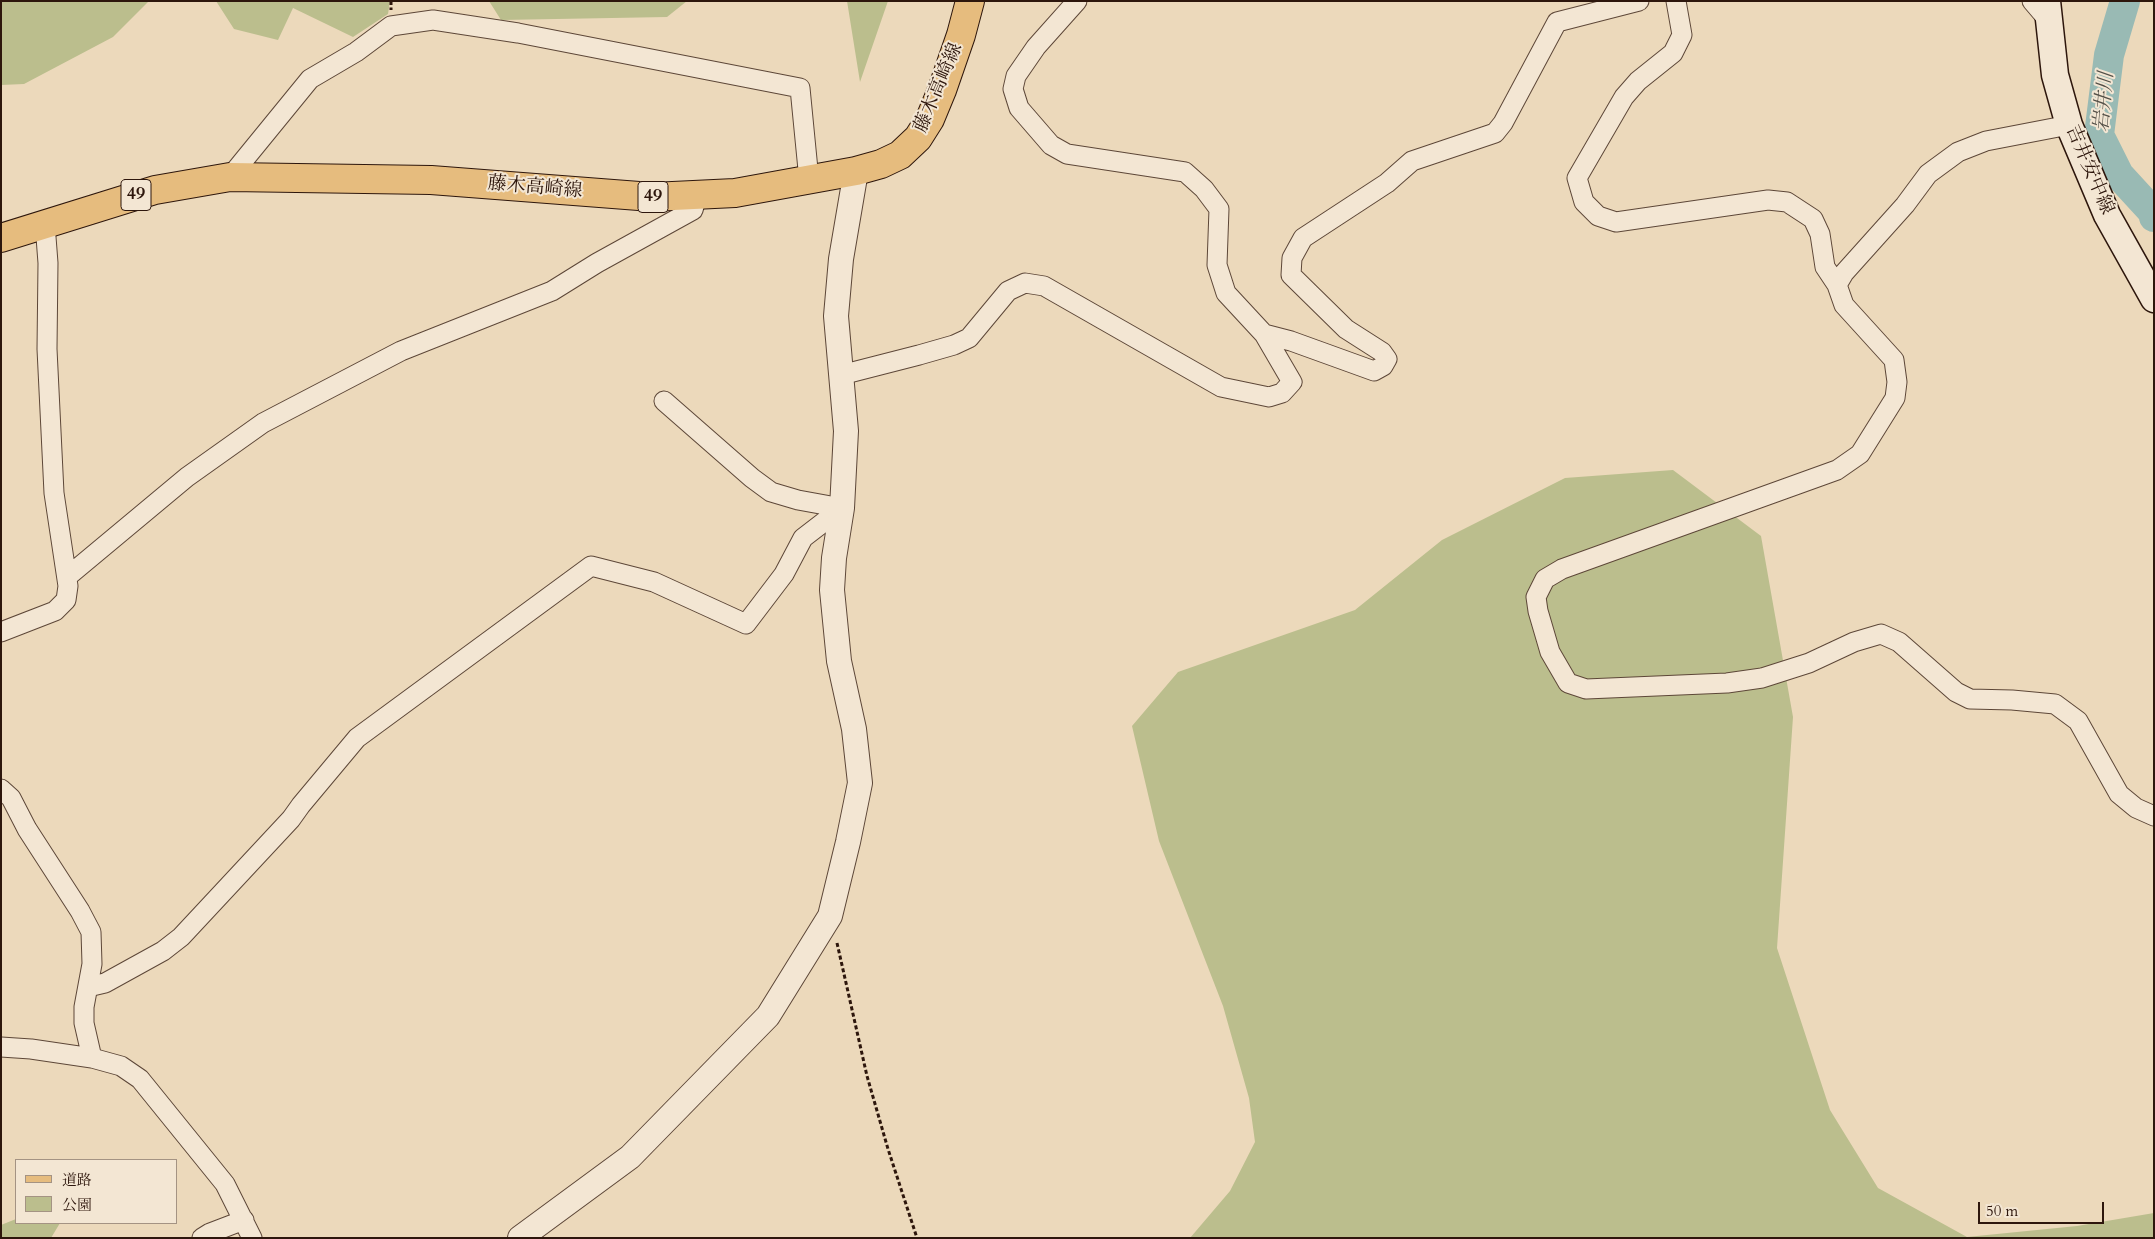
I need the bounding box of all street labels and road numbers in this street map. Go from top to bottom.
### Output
street label: 藤木高崎線 [910,40,968,136]
street label: 吉井安中線 [2060,122,2118,218]
street label: 藤木高崎線 [487,173,583,203]
road number: 49 [121,180,151,210]
road number: 49 [638,182,668,212]

